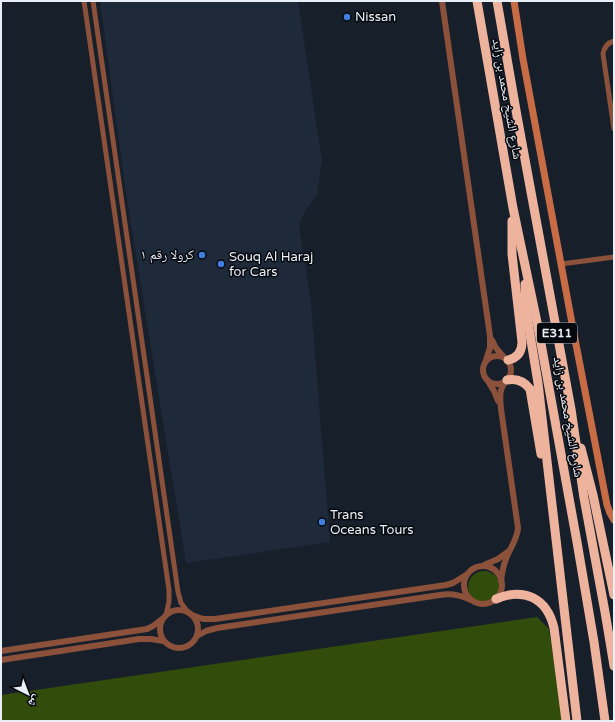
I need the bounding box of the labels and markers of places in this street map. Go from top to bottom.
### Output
place label: Nissan [355,9,396,25]
marker: Nissan [342,12,352,22]
place label: كرولا رقم ١ [141,247,195,263]
place label: Souq Al Haraj for Cars [229,249,313,280]
marker: كرولا رقم ١ [197,250,207,260]
marker: Souq Al Haraj for Cars [216,259,226,269]
place label: Trans Oceans Tours [330,507,414,538]
marker: Trans Oceans Tours [317,517,327,527]

